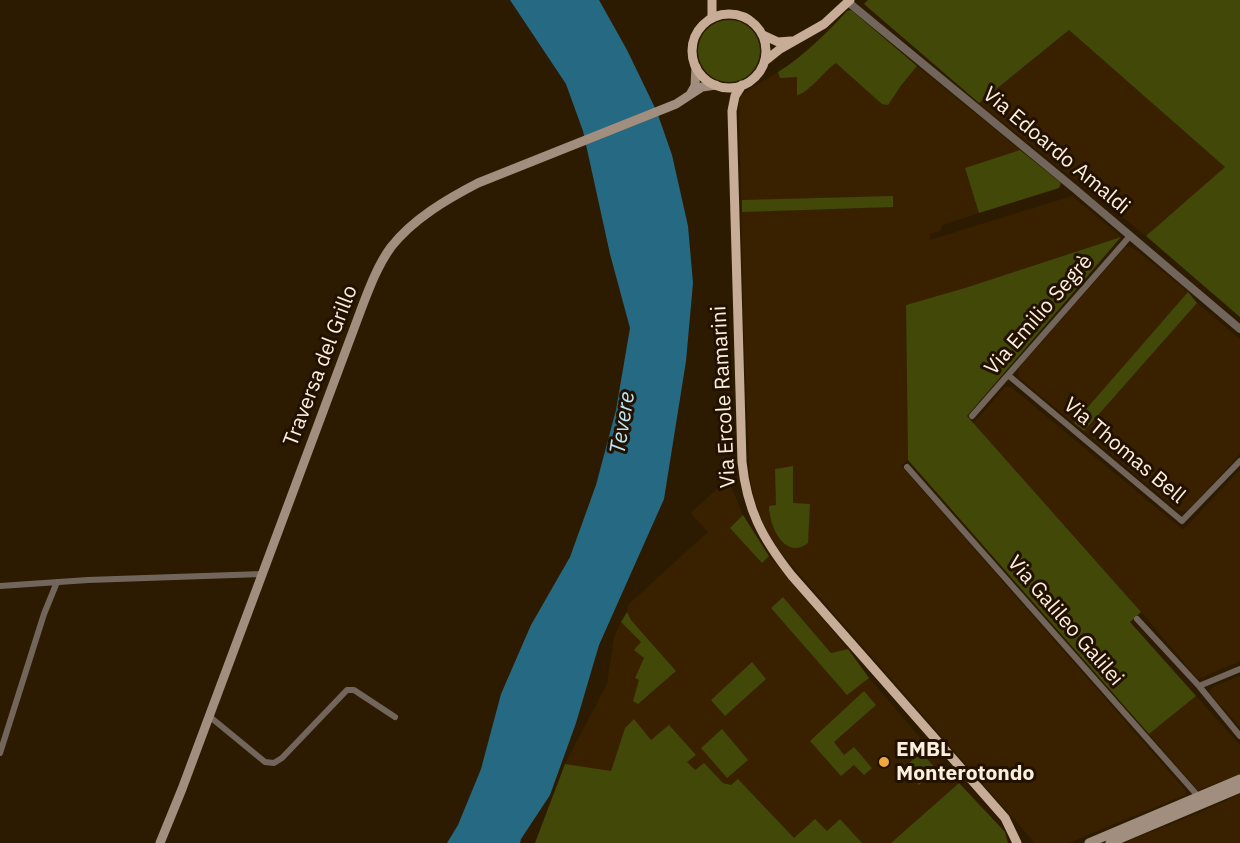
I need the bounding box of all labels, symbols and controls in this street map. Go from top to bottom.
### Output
street label: Via Edoardo Amaldi [977,82,1135,220]
street label: Via Emilio Segrè [980,250,1098,380]
street label: Traversa del Grillo [279,282,363,450]
street label: Via Ercole Ramarini [707,305,741,489]
water label: Tevere [605,390,641,456]
street label: Via Thomas Bell [1058,393,1190,509]
street label: Via Galileo Galilei [1002,551,1128,691]
place label: EMBL Monterotondo [896,737,1034,787]
marker: EMBL Monterotondo [877,755,891,769]

